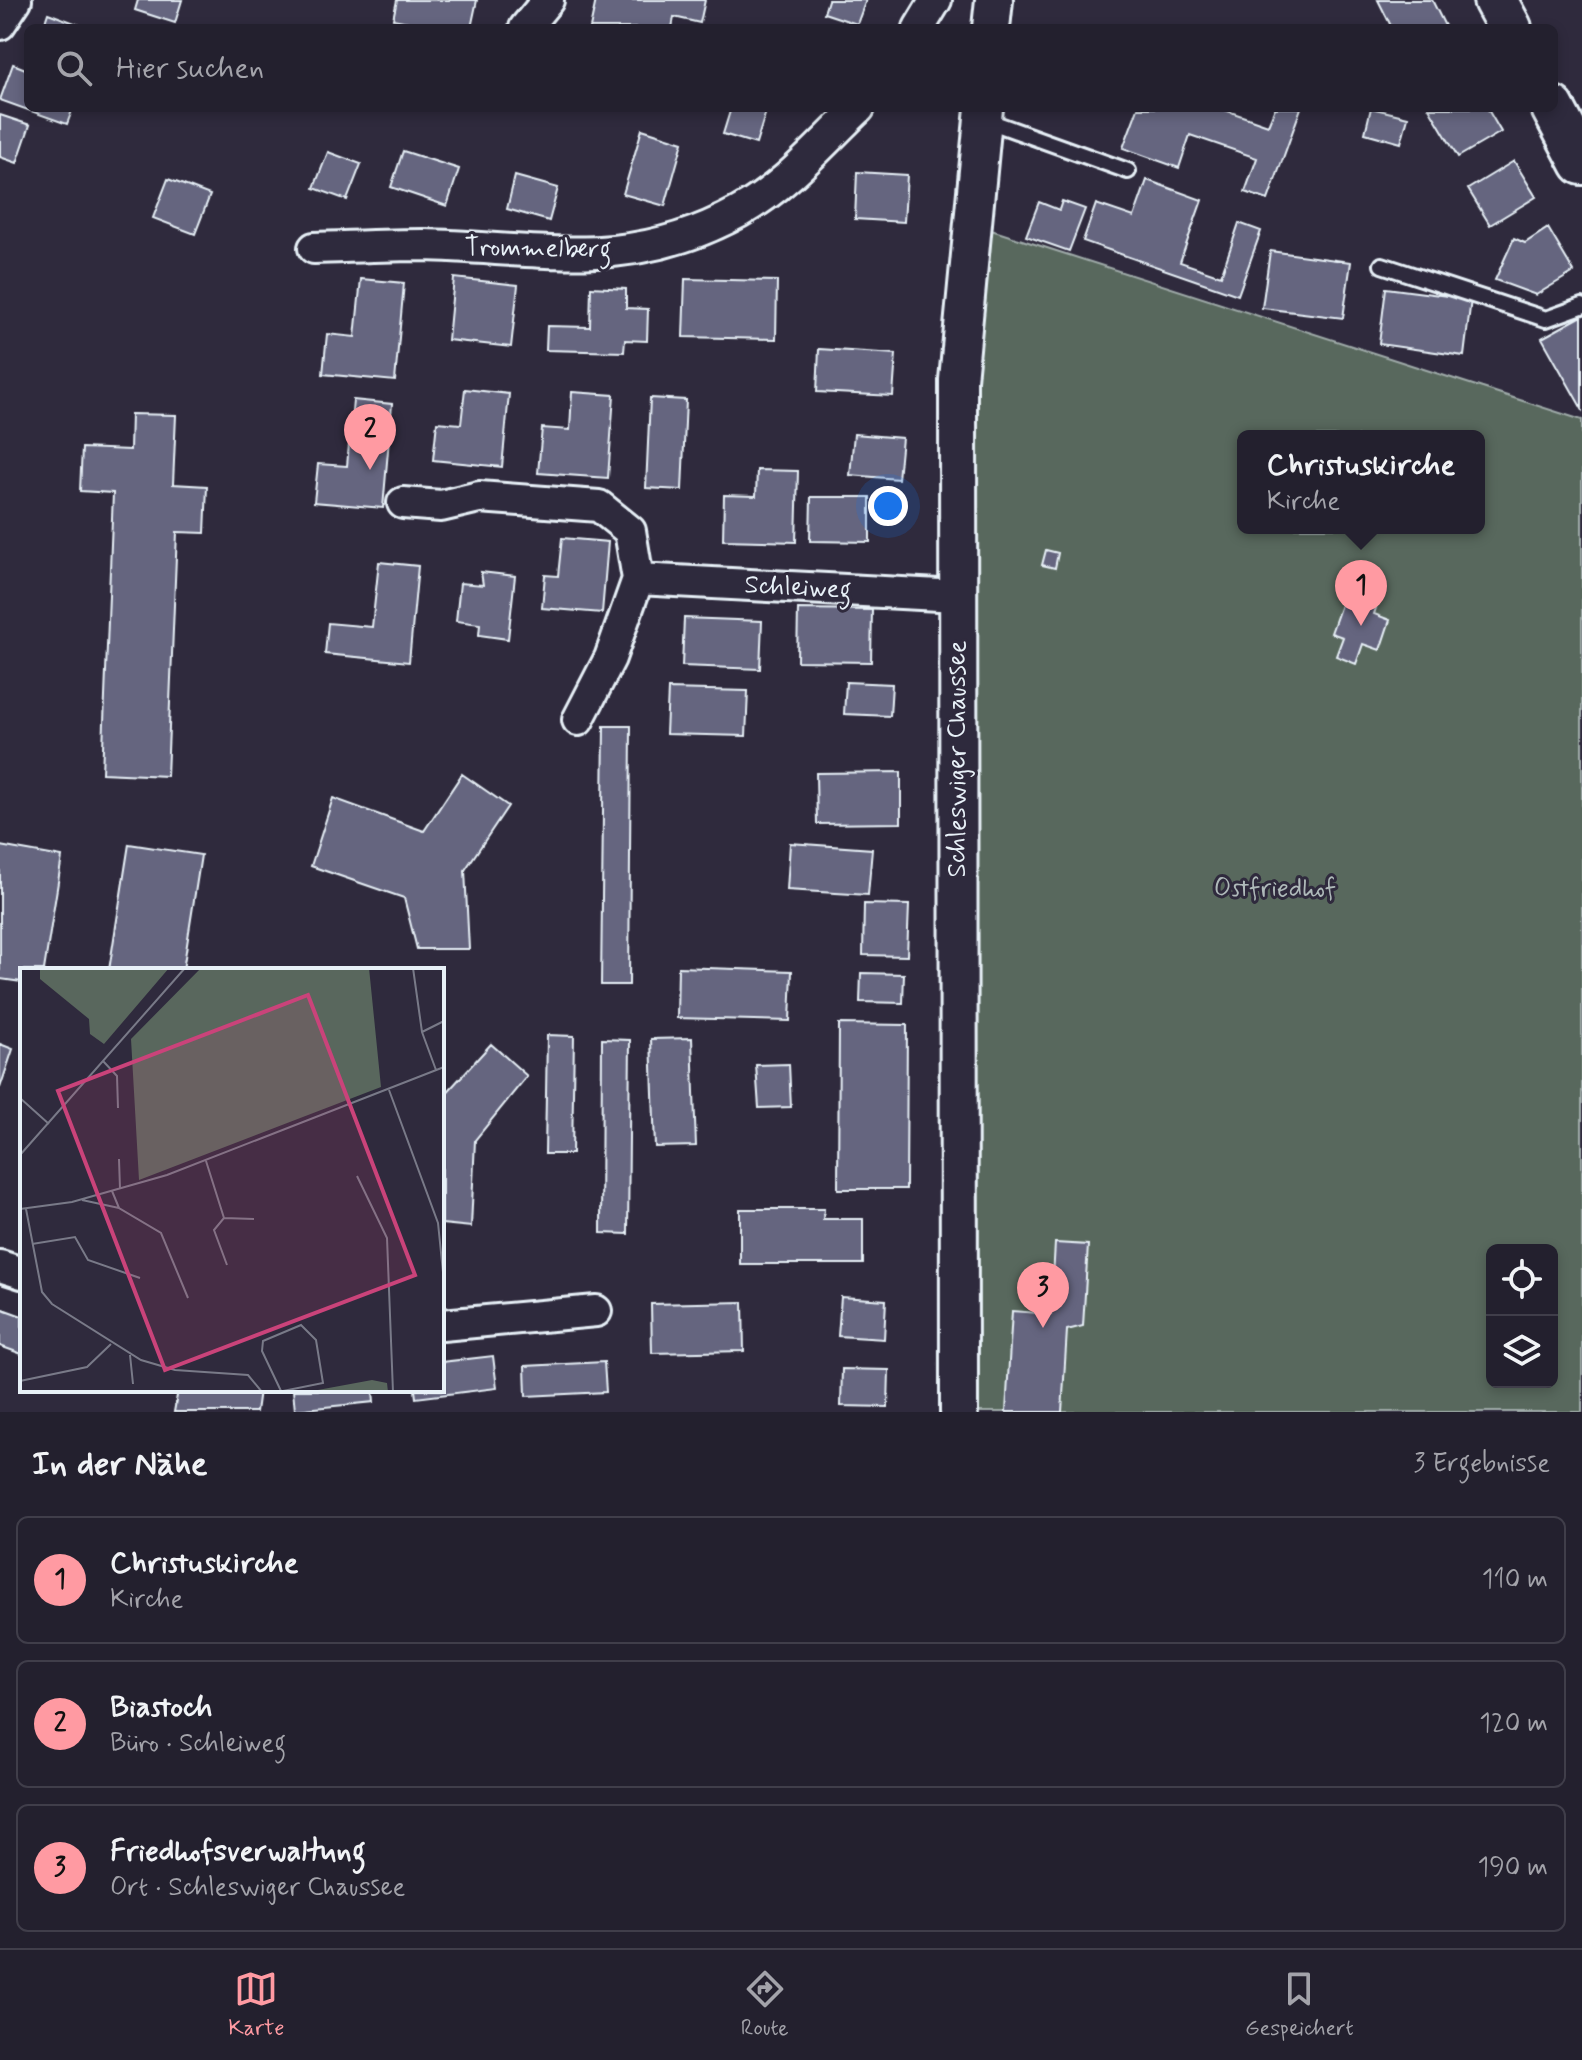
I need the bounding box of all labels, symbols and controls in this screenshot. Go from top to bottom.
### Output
search box [24,24,1558,112]
icon: search [52,46,96,90]
text: Hier suchen [116,49,264,88]
street label: Trommelberg [464,231,612,270]
pin: 2 [344,404,396,470]
popup [1237,430,1485,534]
text: Christuskirche [1267,446,1455,485]
text: Kirche [1267,485,1340,519]
your location [868,486,908,526]
pin: 1 [1335,560,1387,626]
street label: Schleiweg [743,568,852,611]
street label: Schleswiger Chaussee [941,640,975,878]
park label: Ostfriedhof [1214,872,1336,906]
inset map [20,968,444,1392]
map controls [1486,1244,1558,1388]
button: locate [1486,1244,1558,1316]
pin: 3 [1017,1262,1069,1328]
button: layers [1486,1316,1558,1388]
text: In der Nähe [32,1442,207,1487]
text: 3 Ergebnisse [1413,1447,1550,1481]
text: Christuskirche [110,1544,299,1583]
text: 1 [54,1563,66,1597]
text: 110 m [1482,1563,1548,1597]
text: Kirche [110,1583,183,1617]
text: Biastoch [110,1688,213,1727]
text: 2 [54,1707,66,1741]
text: 120 m [1479,1707,1548,1741]
text: Büro · Schleiweg [110,1727,286,1761]
text: Friedhofsverwaltung [110,1832,366,1871]
text: 3 [54,1851,66,1885]
text: 190 m [1478,1851,1548,1885]
text: Ort · Schleswiger Chaussee [110,1871,405,1905]
tab: Karte [228,1967,284,2043]
tab: Route [741,1967,789,2043]
tab: Gespeichert [1245,1967,1354,2043]

